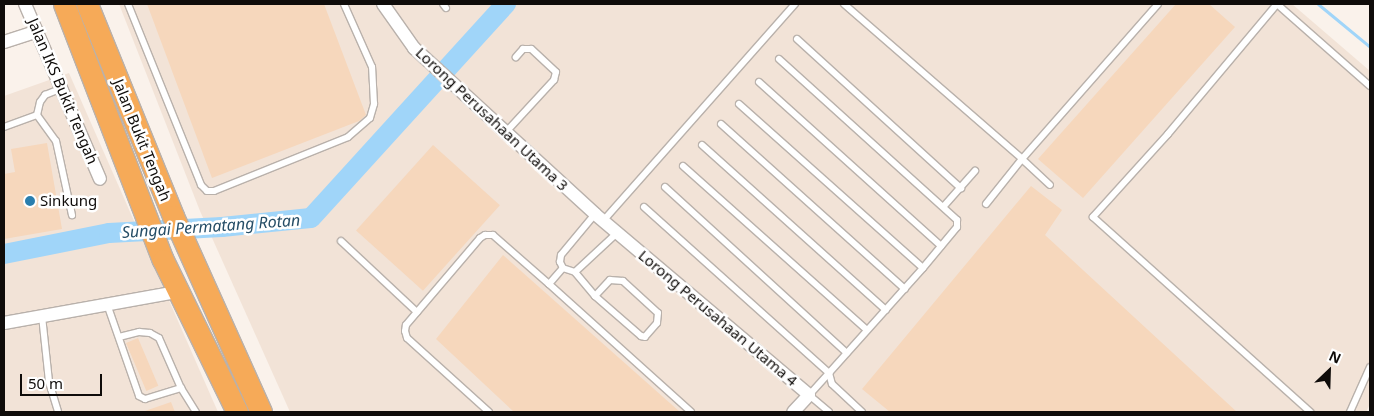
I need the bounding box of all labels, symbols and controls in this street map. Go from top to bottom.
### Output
street label: Jalan IKS Bukit Tengah [24,15,102,167]
street label: Lorong Perusahaan Utama 3 [412,44,572,194]
street label: Jalan Bukit Tengah [109,76,175,204]
place label: Sinkung [40,192,97,210]
marker: Sinkung [24,195,36,207]
water label: Sungai Permatang Rotan [121,210,301,242]
street label: Lorong Perusahaan Utama 4 [635,246,801,390]
north arrow [1304,346,1354,396]
text: N [1326,346,1344,368]
scale bar [22,364,105,396]
text: 50 m [28,373,63,393]

